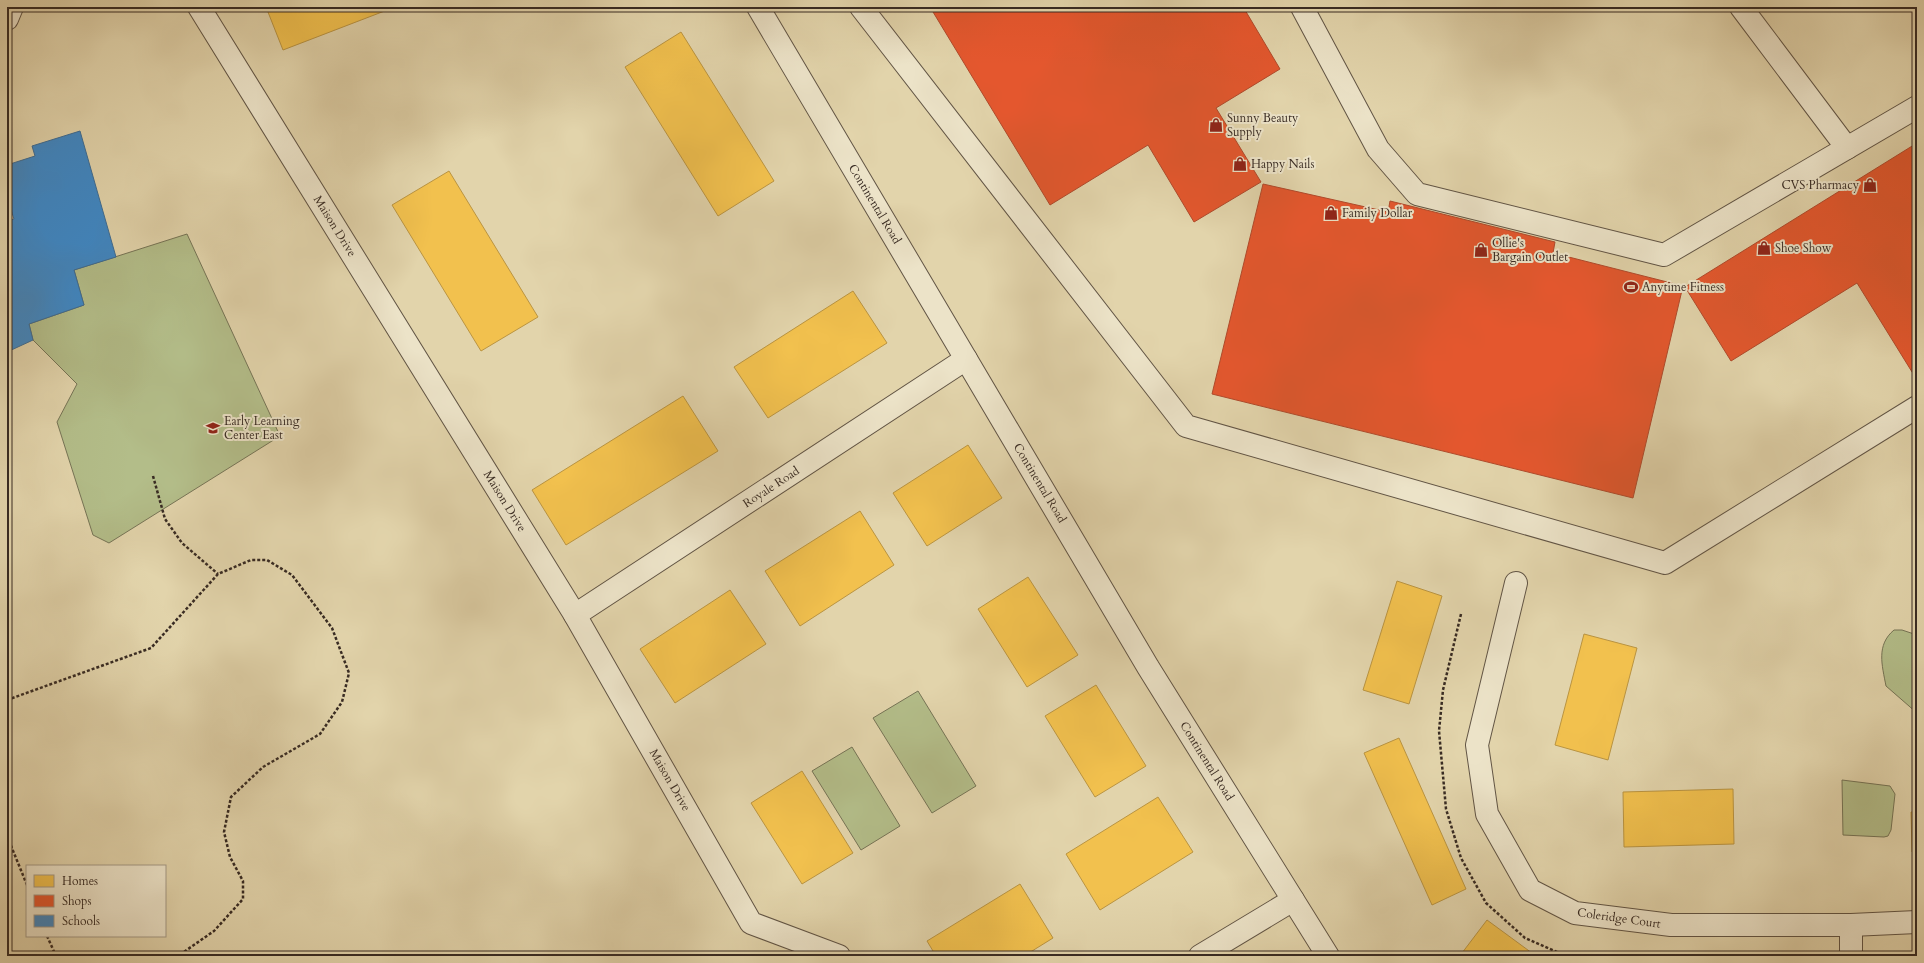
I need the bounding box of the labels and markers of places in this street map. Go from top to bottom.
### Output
place label: Sunny Beauty Supply [1227,110,1299,140]
shop icon: Sunny Beauty Supply [1208,117,1224,133]
shop icon: Happy Nails [1232,156,1248,172]
place label: Happy Nails [1251,156,1314,172]
place label: CVS Pharmacy [1781,177,1860,193]
shop icon: CVS Pharmacy [1862,177,1878,193]
shop icon: Family Dollar [1323,205,1339,221]
place label: Family Dollar [1342,205,1413,221]
place label: Ollie's Bargain Outlet [1492,235,1568,265]
shop icon: Shoe Show [1756,240,1772,256]
place label: Shoe Show [1775,240,1832,256]
shop icon: Ollie's Bargain Outlet [1473,242,1489,258]
sports icon: Anytime Fitness [1623,279,1639,295]
place label: Anytime Fitness [1642,279,1724,295]
place label: Early Learning Center East [224,413,300,443]
school or university icon: Early Learning Center East [205,420,221,436]

